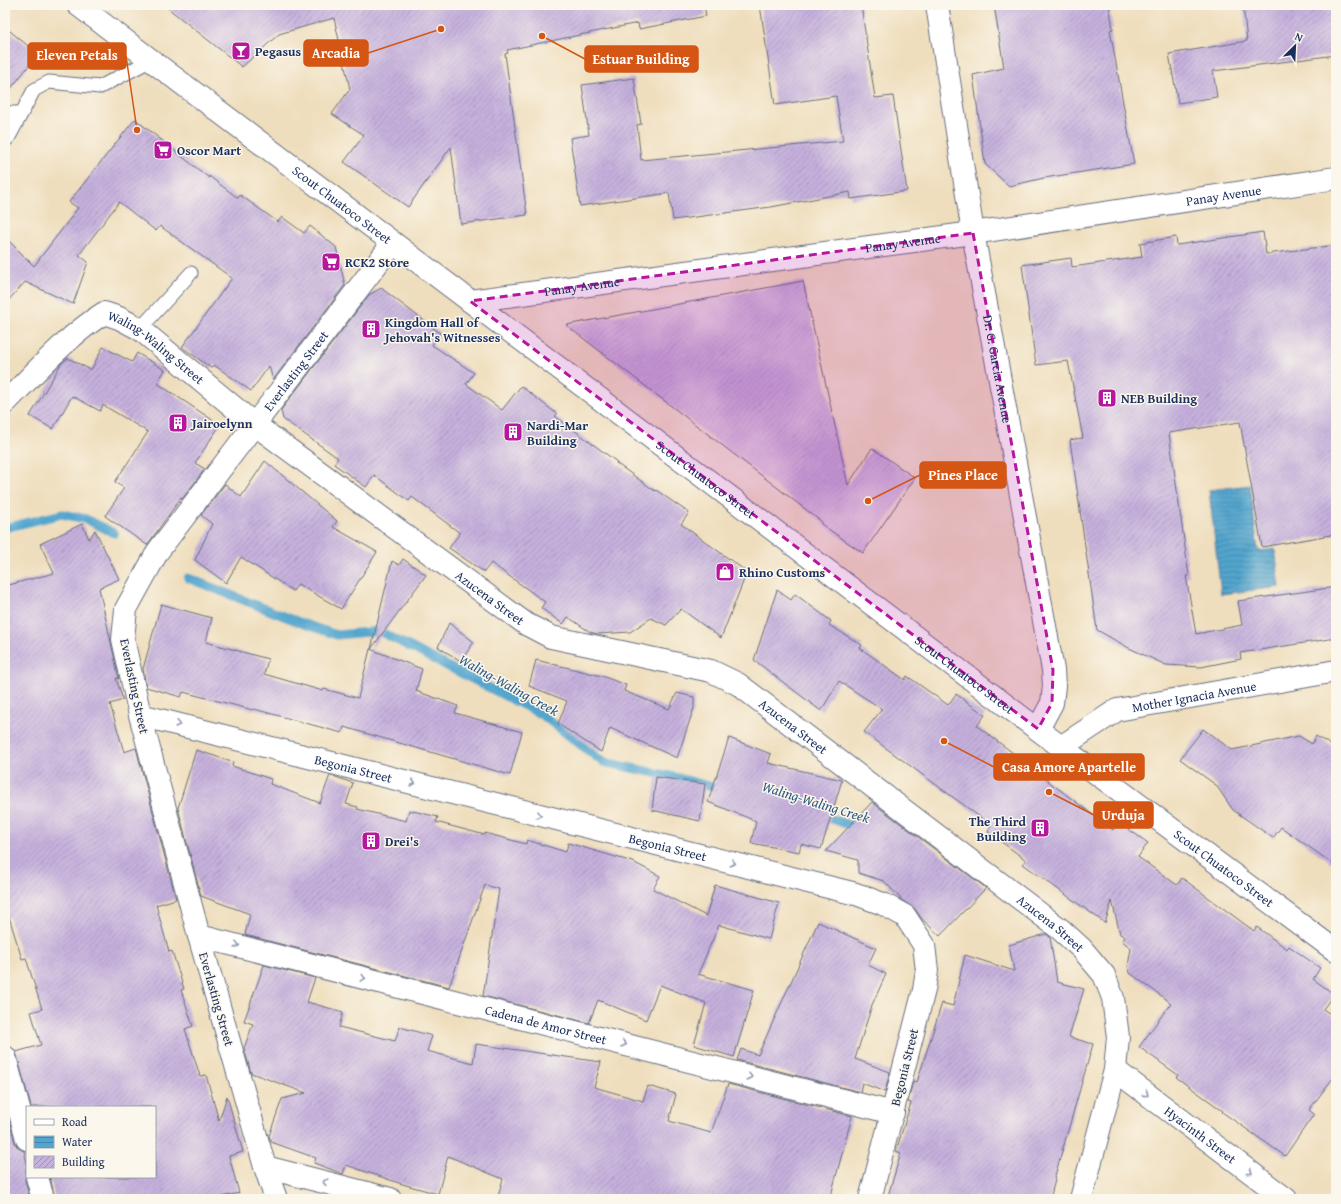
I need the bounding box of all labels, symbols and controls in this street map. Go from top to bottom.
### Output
north arrow [1275,26,1315,66]
text: N [1292,28,1306,46]
bar icon: Pegasus [230,40,252,62]
callout: Arcadia [304,40,368,66]
place label: Pegasus [255,42,302,61]
callout: Eleven Petals [28,43,126,69]
text: Arcadia [312,43,361,63]
text: Eleven Petals [36,45,118,65]
callout: Estuar Building [585,46,698,72]
text: Estuar Building [593,49,690,69]
supermarket icon: Oscor Mart [152,139,174,161]
place label: Oscor Mart [177,141,241,160]
street label: Scout Chuatoco Street [288,161,396,249]
street label: Panay Avenue [1185,180,1263,211]
street label: Panay Avenue [864,228,942,257]
supermarket icon: RCK2 Store [320,251,342,273]
place label: RCK2 Store [345,253,409,272]
street label: Panay Avenue [543,272,621,301]
street label: Waling-Waling Street [106,306,209,389]
place label: Kingdom Hall of Jehovah's Witnesses [383,313,501,347]
street label: Dr. G. Garcia Avenue [978,313,1017,425]
building icon: Kingdom Hall of Jehovah's Witnesses [360,318,382,340]
street label: Everlasting Street [259,326,333,415]
building icon: NEB Building [1096,387,1118,409]
place label: NEB Building [1121,389,1197,408]
building icon: Jairoelynn [167,412,189,434]
place label: Jairoelynn [190,414,253,433]
place label: Nardi-Mar Building [527,416,588,450]
building icon: Nardi-Mar Building [502,421,524,443]
street label: Scout Chuatoco Street [652,436,760,524]
callout: Pines Place [920,462,1006,488]
text: Pines Place [928,465,998,485]
shop icon: Rhino Customs [714,561,736,583]
place label: Rhino Customs [739,563,826,582]
street label: Azucena Street [451,566,529,630]
street label: Scout Chuatoco Street [911,631,1019,719]
street label: Everlasting Street [115,637,154,736]
water label: Waling-Waling Creek [455,649,563,721]
street label: Mother Ignacia Avenue [1130,676,1258,717]
street label: Azucena Street [755,694,832,759]
one-way arrow [174,719,181,728]
street label: Begonia Street [312,750,395,788]
callout: Casa Amore Apartelle [994,754,1144,780]
text: Casa Amore Apartelle [1002,757,1136,777]
water label: Waling-Waling Creek [760,776,873,828]
one-way arrow [409,778,416,787]
callout: Urduja [1094,802,1153,828]
text: Urduja [1101,805,1145,825]
one-way arrow [535,810,542,818]
place label: The Third Building [969,812,1027,846]
building icon: The Third Building [1029,817,1051,839]
street label: Scout Chuatoco Street [1170,825,1278,912]
street label: Begonia Street [627,829,709,866]
building icon: Drei's [360,830,382,852]
place label: Drei's [385,832,419,851]
one-way arrow [729,859,736,867]
street label: Azucena Street [1013,890,1089,957]
one-way arrow [234,941,240,949]
street label: Everlasting Street [194,950,239,1049]
one-way arrow [360,973,366,981]
street label: Cadena de Amor Street [483,1000,609,1050]
street label: Begonia Street [886,1026,923,1108]
one-way arrow [621,1040,628,1048]
one-way arrow [747,1072,754,1080]
one-way arrow [1141,1089,1148,1096]
street label: Hyacinth Street [1160,1101,1240,1168]
legend [26,1106,156,1178]
text: Road [62,1113,88,1130]
text: Water [62,1133,92,1150]
text: Building [62,1153,105,1170]
one-way arrow [1245,1167,1252,1174]
one-way arrow [322,1178,329,1187]

